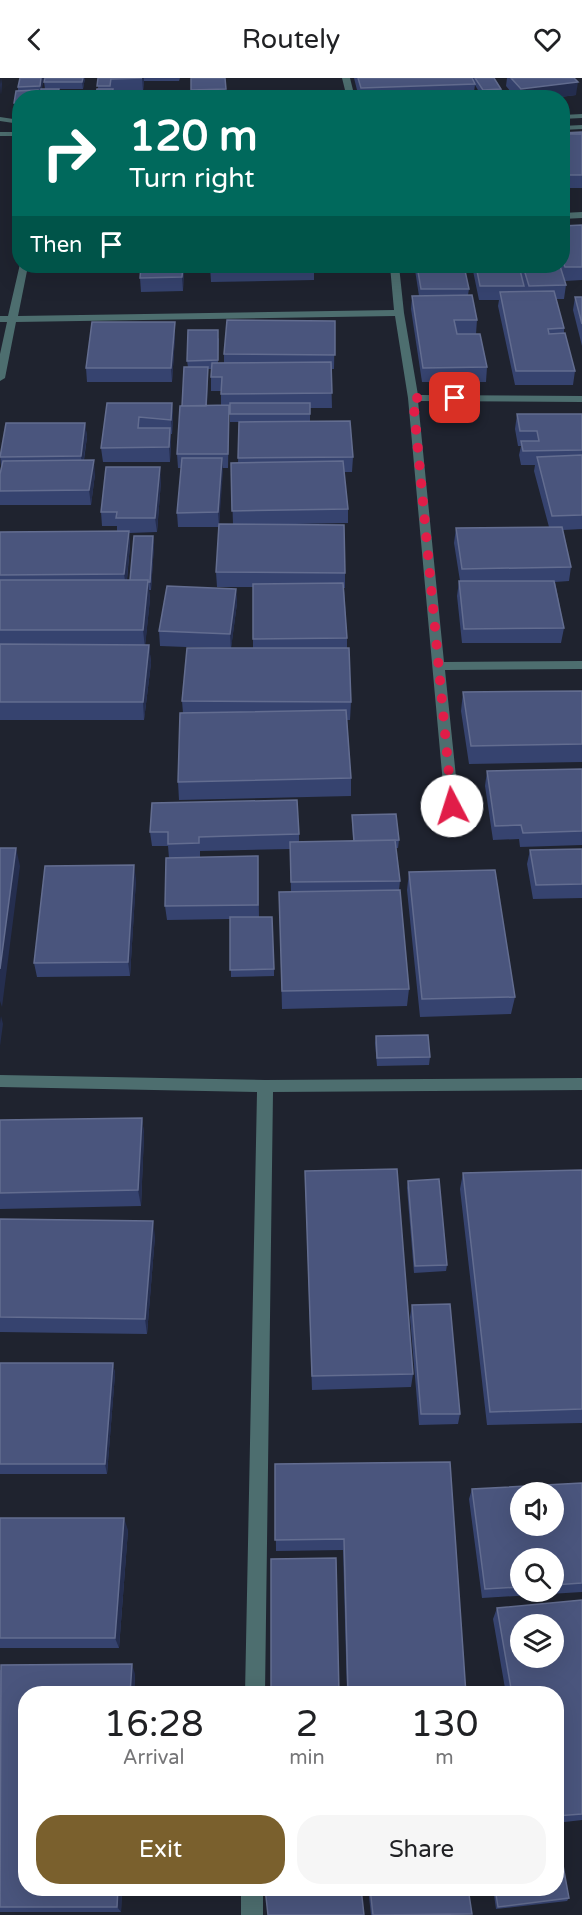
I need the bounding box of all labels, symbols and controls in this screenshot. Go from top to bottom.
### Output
icon: back [18,23,51,56]
text: Routely [242,23,340,56]
icon: heart [531,23,564,56]
text: 120 m [129,111,258,162]
icon: right [30,114,108,192]
text: Turn right [129,162,255,195]
icon: arrive [95,228,128,261]
text: Then [30,232,83,258]
pin [429,372,480,423]
icon: arrive [438,381,471,414]
position arrow [420,774,484,838]
map controls [510,1482,564,1668]
button: sound [510,1482,564,1536]
button: search [510,1548,564,1602]
button: layers [510,1614,564,1668]
text: 16:28 [104,1703,204,1746]
text: 2 [296,1703,318,1746]
text: 130 [410,1703,478,1746]
text: Arrival [123,1746,185,1770]
text: min [289,1746,325,1770]
text: m [435,1746,454,1770]
button: Exit [36,1815,285,1884]
button: Share [297,1815,546,1884]

